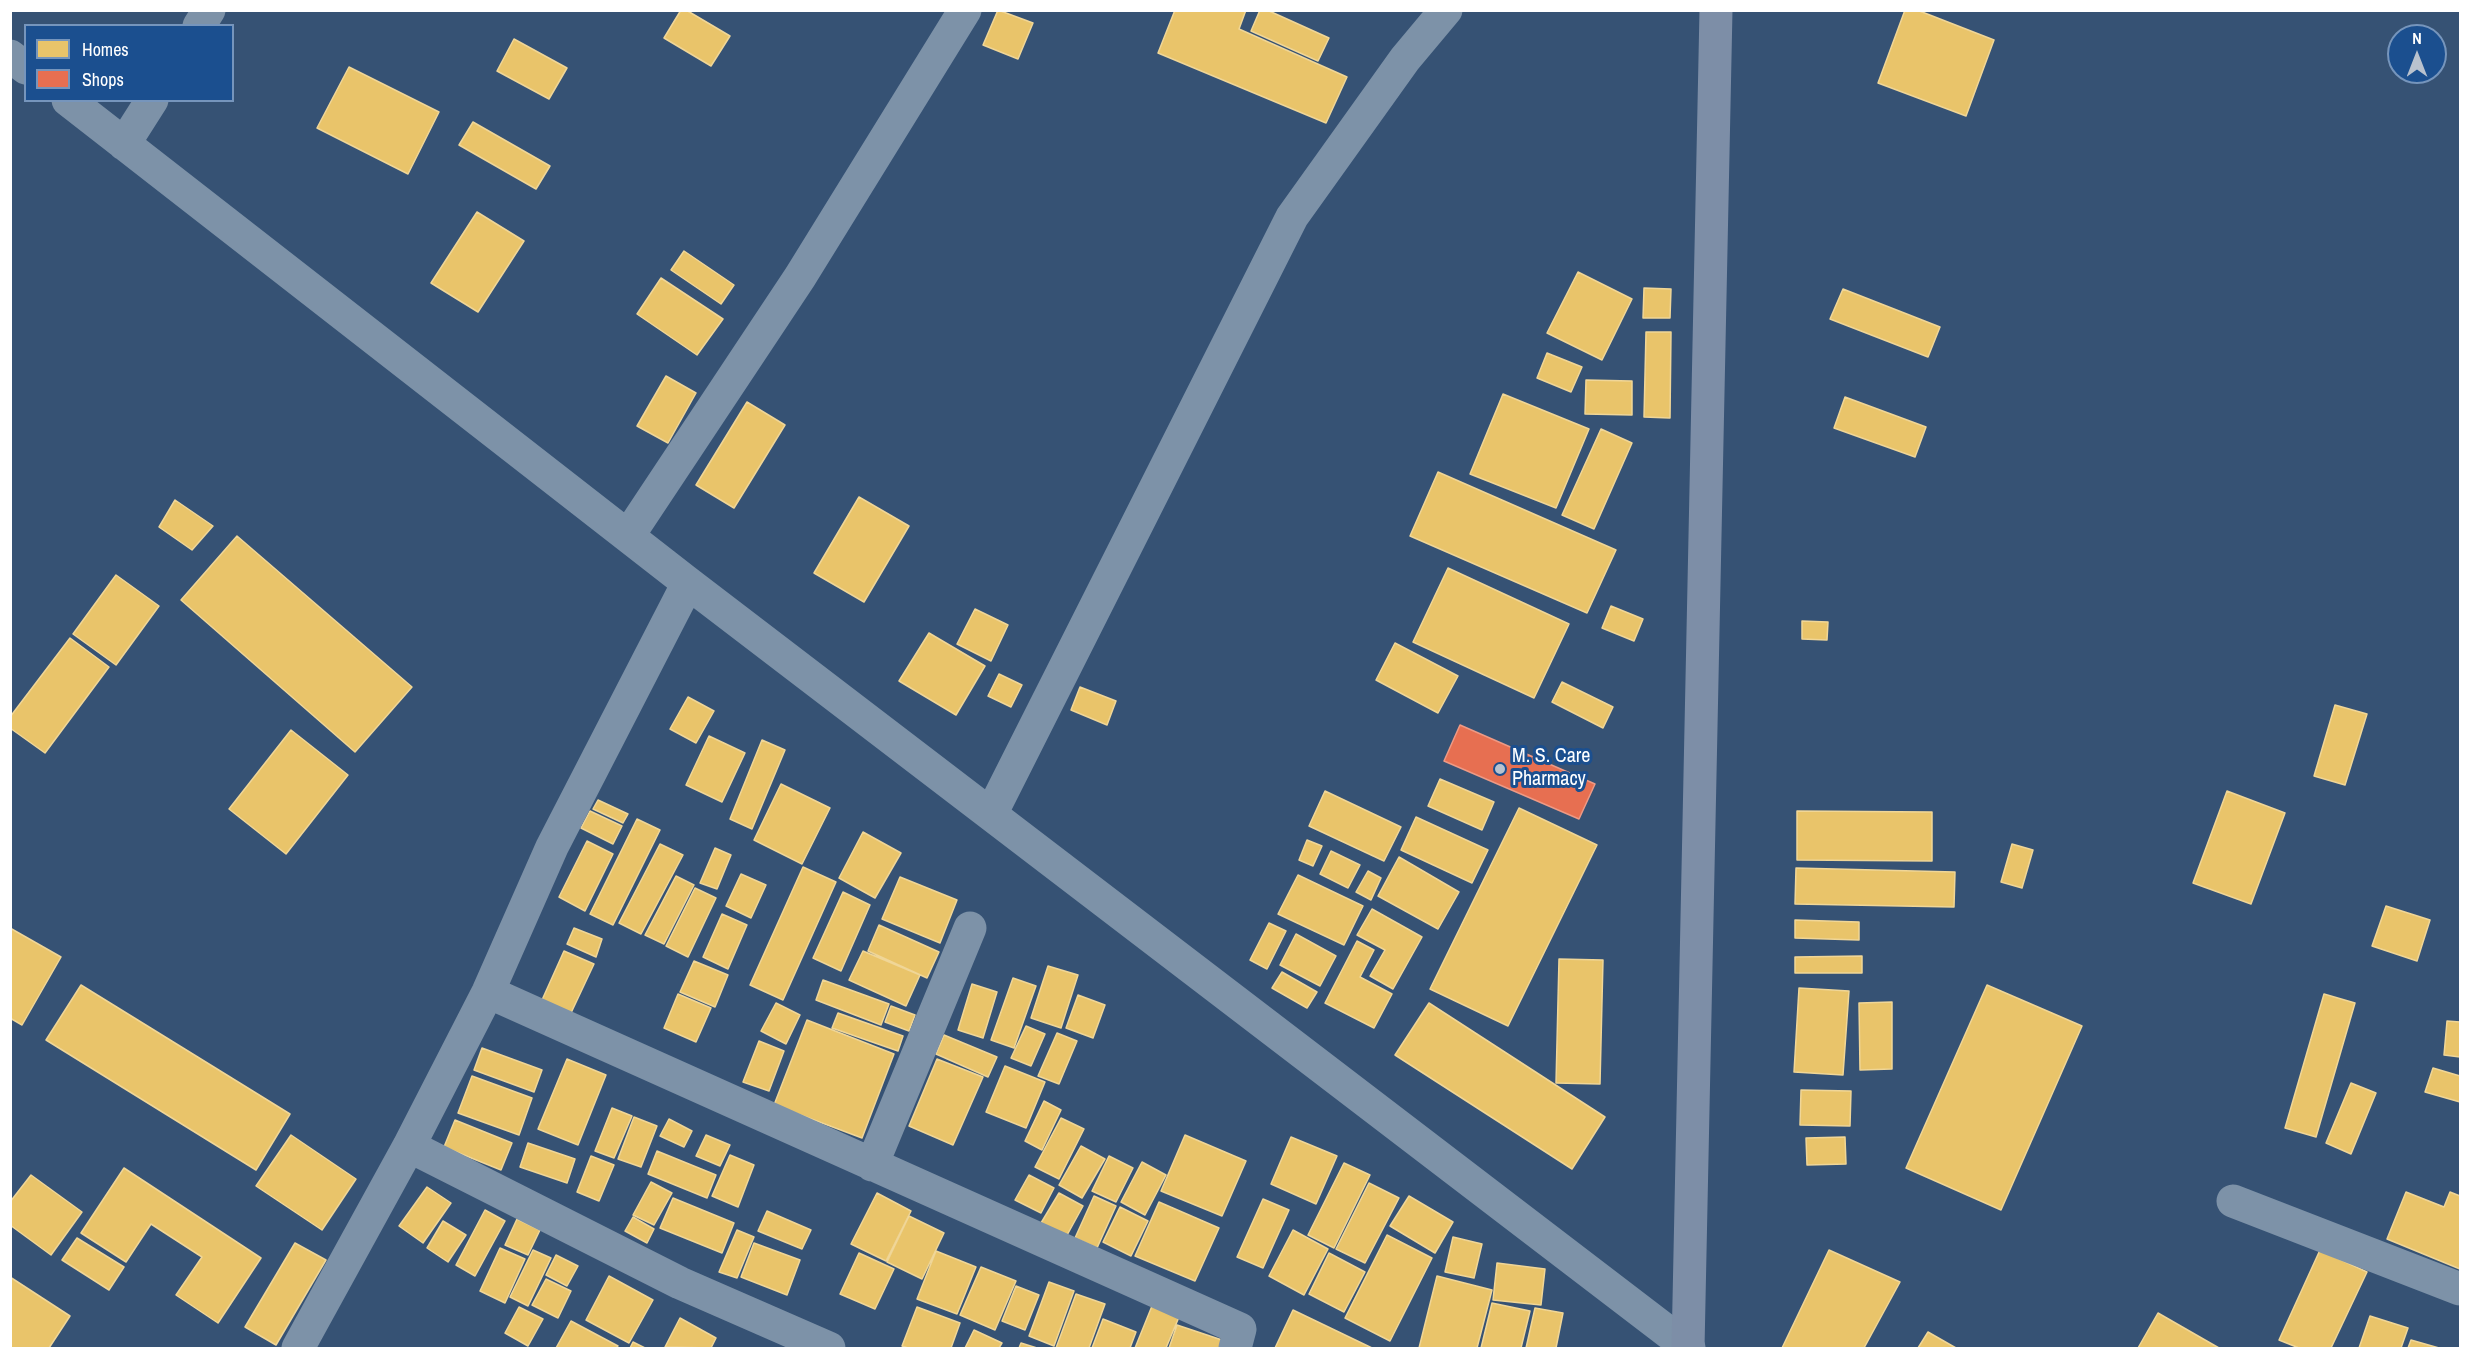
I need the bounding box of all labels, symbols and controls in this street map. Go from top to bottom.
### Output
legend [24,24,234,102]
north arrow [2387,24,2447,84]
text: N [2412,27,2422,49]
text: Homes [82,37,129,62]
text: Shops [82,67,124,92]
place label: M. S. Care Pharmacy [1512,745,1590,792]
marker: M. S. Care Pharmacy [1493,762,1507,776]

